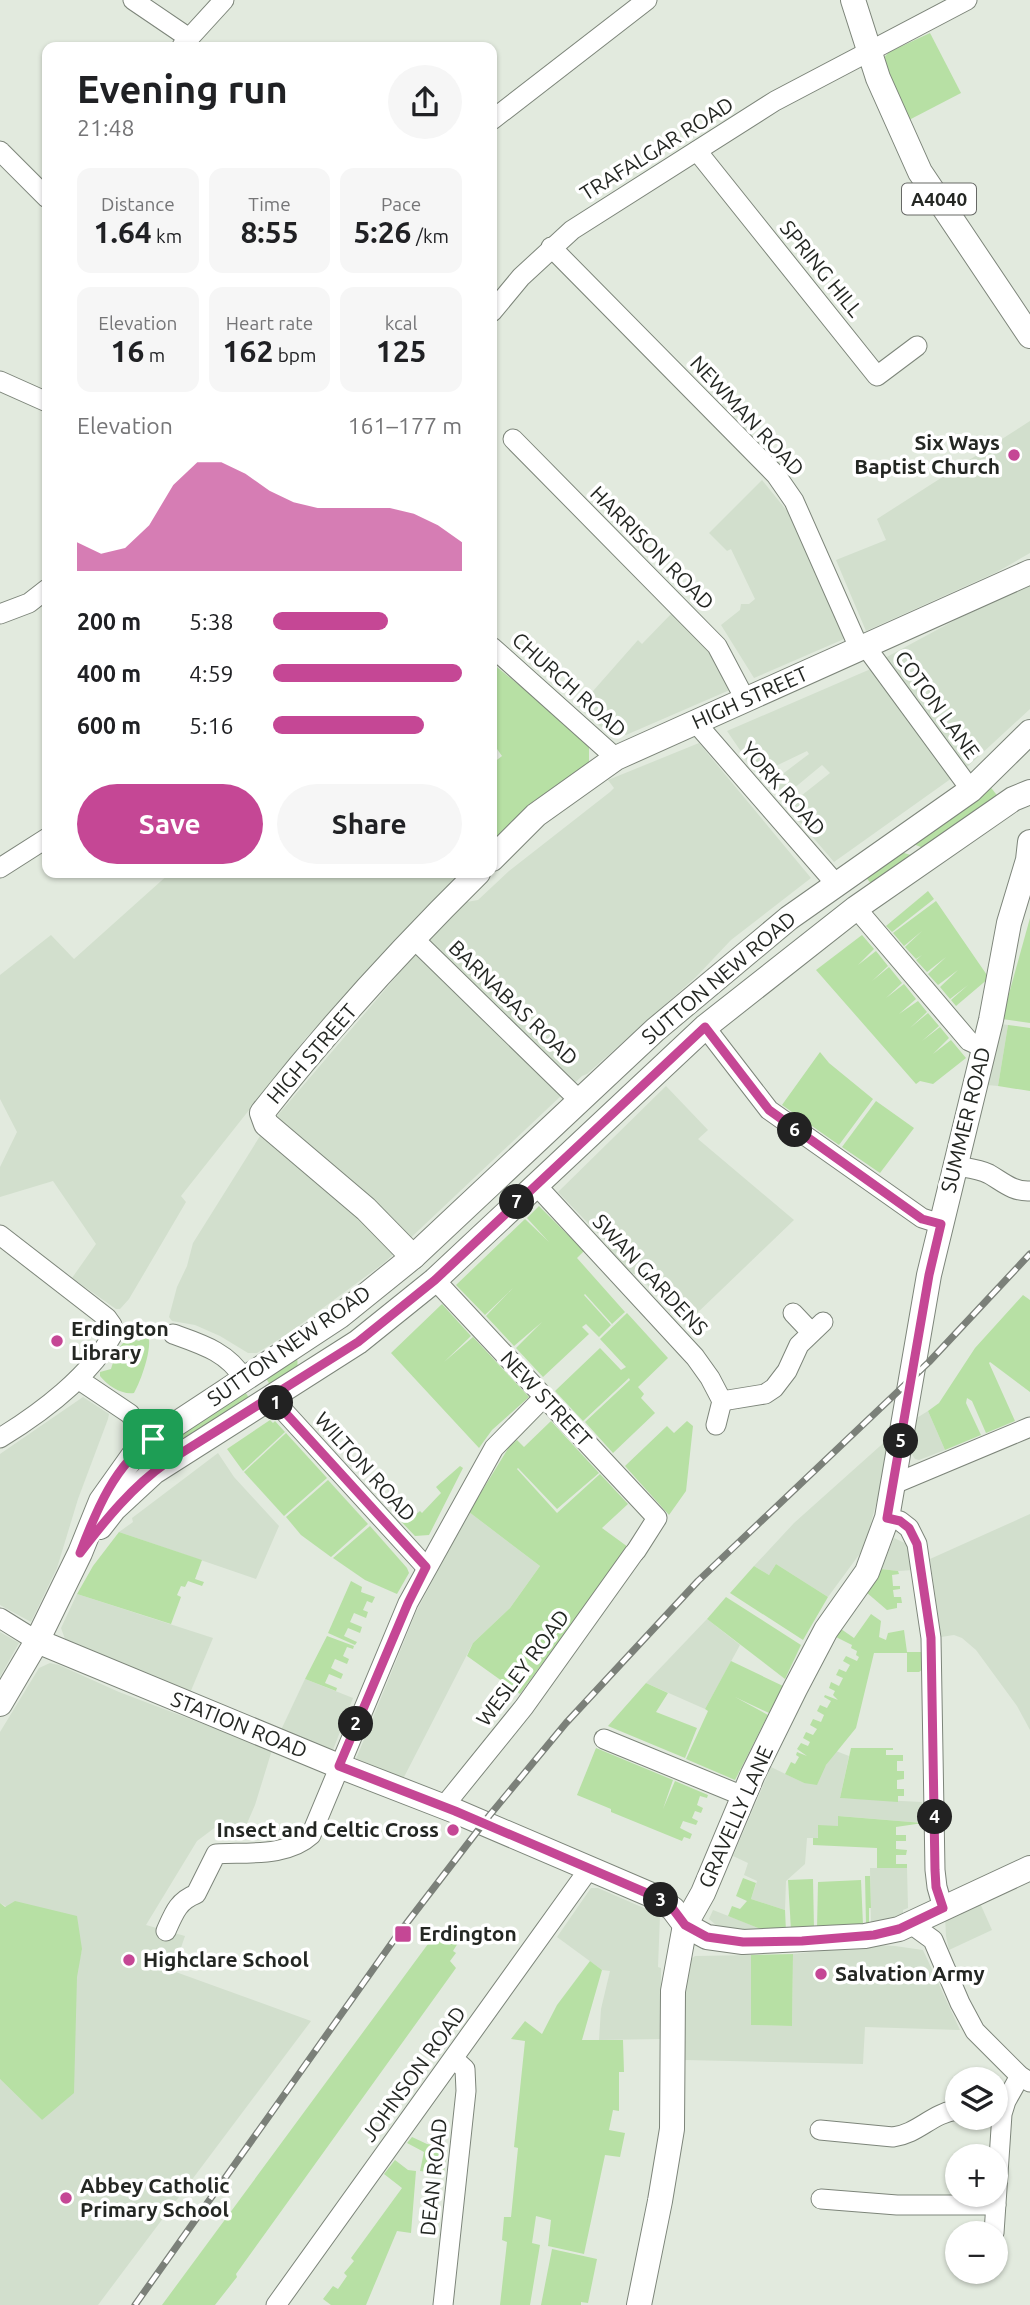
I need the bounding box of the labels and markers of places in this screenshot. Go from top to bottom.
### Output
place label: Six Ways Baptist Church [854,430,1000,478]
marker: Six Ways Baptist Church [1006,447,1022,463]
pin: 6 [778,1112,812,1148]
pin: 7 [500,1184,534,1220]
place label: Erdington Library [71,1316,169,1364]
marker: Erdington Library [49,1333,65,1349]
pin: 1 [258,1386,294,1420]
pin [123,1409,183,1469]
pin: 5 [884,1424,918,1458]
pin: 2 [338,1706,374,1742]
pin: 4 [918,1800,953,1834]
place label: Insect and Celtic Cross [217,1817,439,1841]
marker: Insect and Celtic Cross [445,1822,461,1838]
pin: 3 [644,1882,678,1918]
place label: Erdington [419,1921,517,1945]
marker: Erdington [393,1924,413,1944]
place label: Highclare School [143,1947,309,1971]
marker: Highclare School [121,1952,137,1968]
place label: Salvation Army [835,1961,985,1985]
marker: Salvation Army [813,1966,829,1982]
place label: Abbey Catholic Primary School [80,2173,230,2221]
marker: Abbey Catholic Primary School [58,2190,74,2206]

